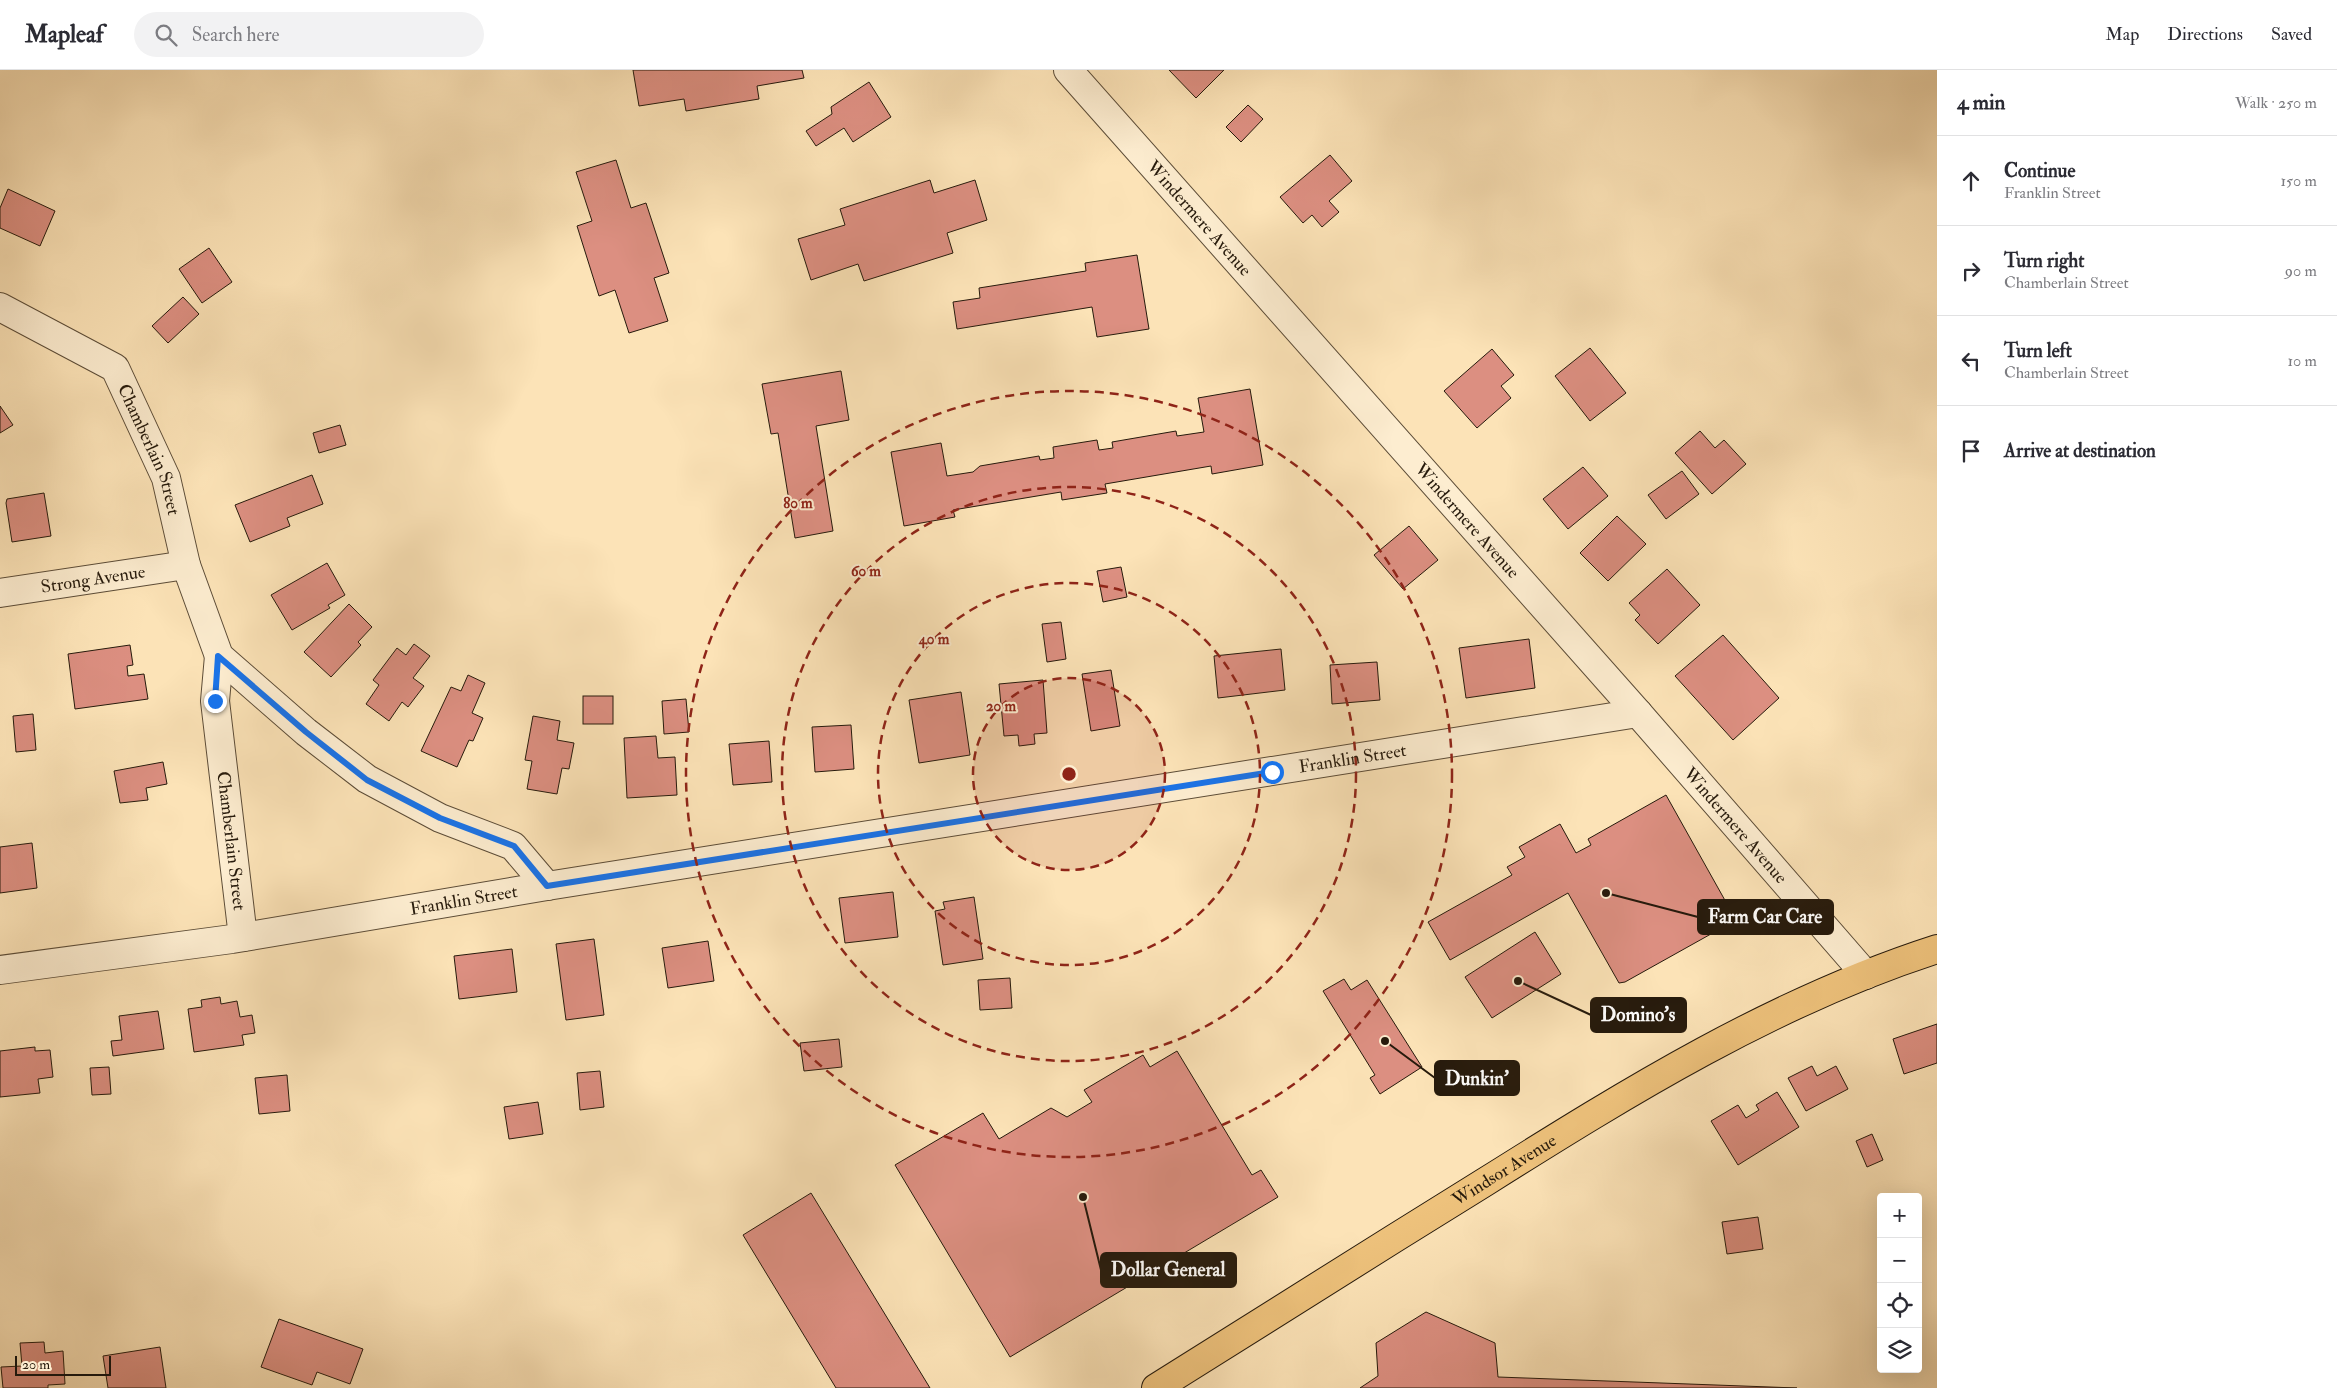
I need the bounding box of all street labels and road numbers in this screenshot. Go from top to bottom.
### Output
street label: Windermere Avenue [1141,155,1257,282]
street label: Chamberlain Street [112,380,185,518]
street label: Windermere Avenue [1409,457,1525,584]
street label: Strong Avenue [39,560,147,599]
street label: Franklin Street [1297,739,1408,779]
street label: Windermere Avenue [1678,762,1793,889]
street label: Chamberlain Street [211,770,251,912]
street label: Franklin Street [408,880,519,921]
street label: Windsor Avenue [1447,1129,1561,1212]

